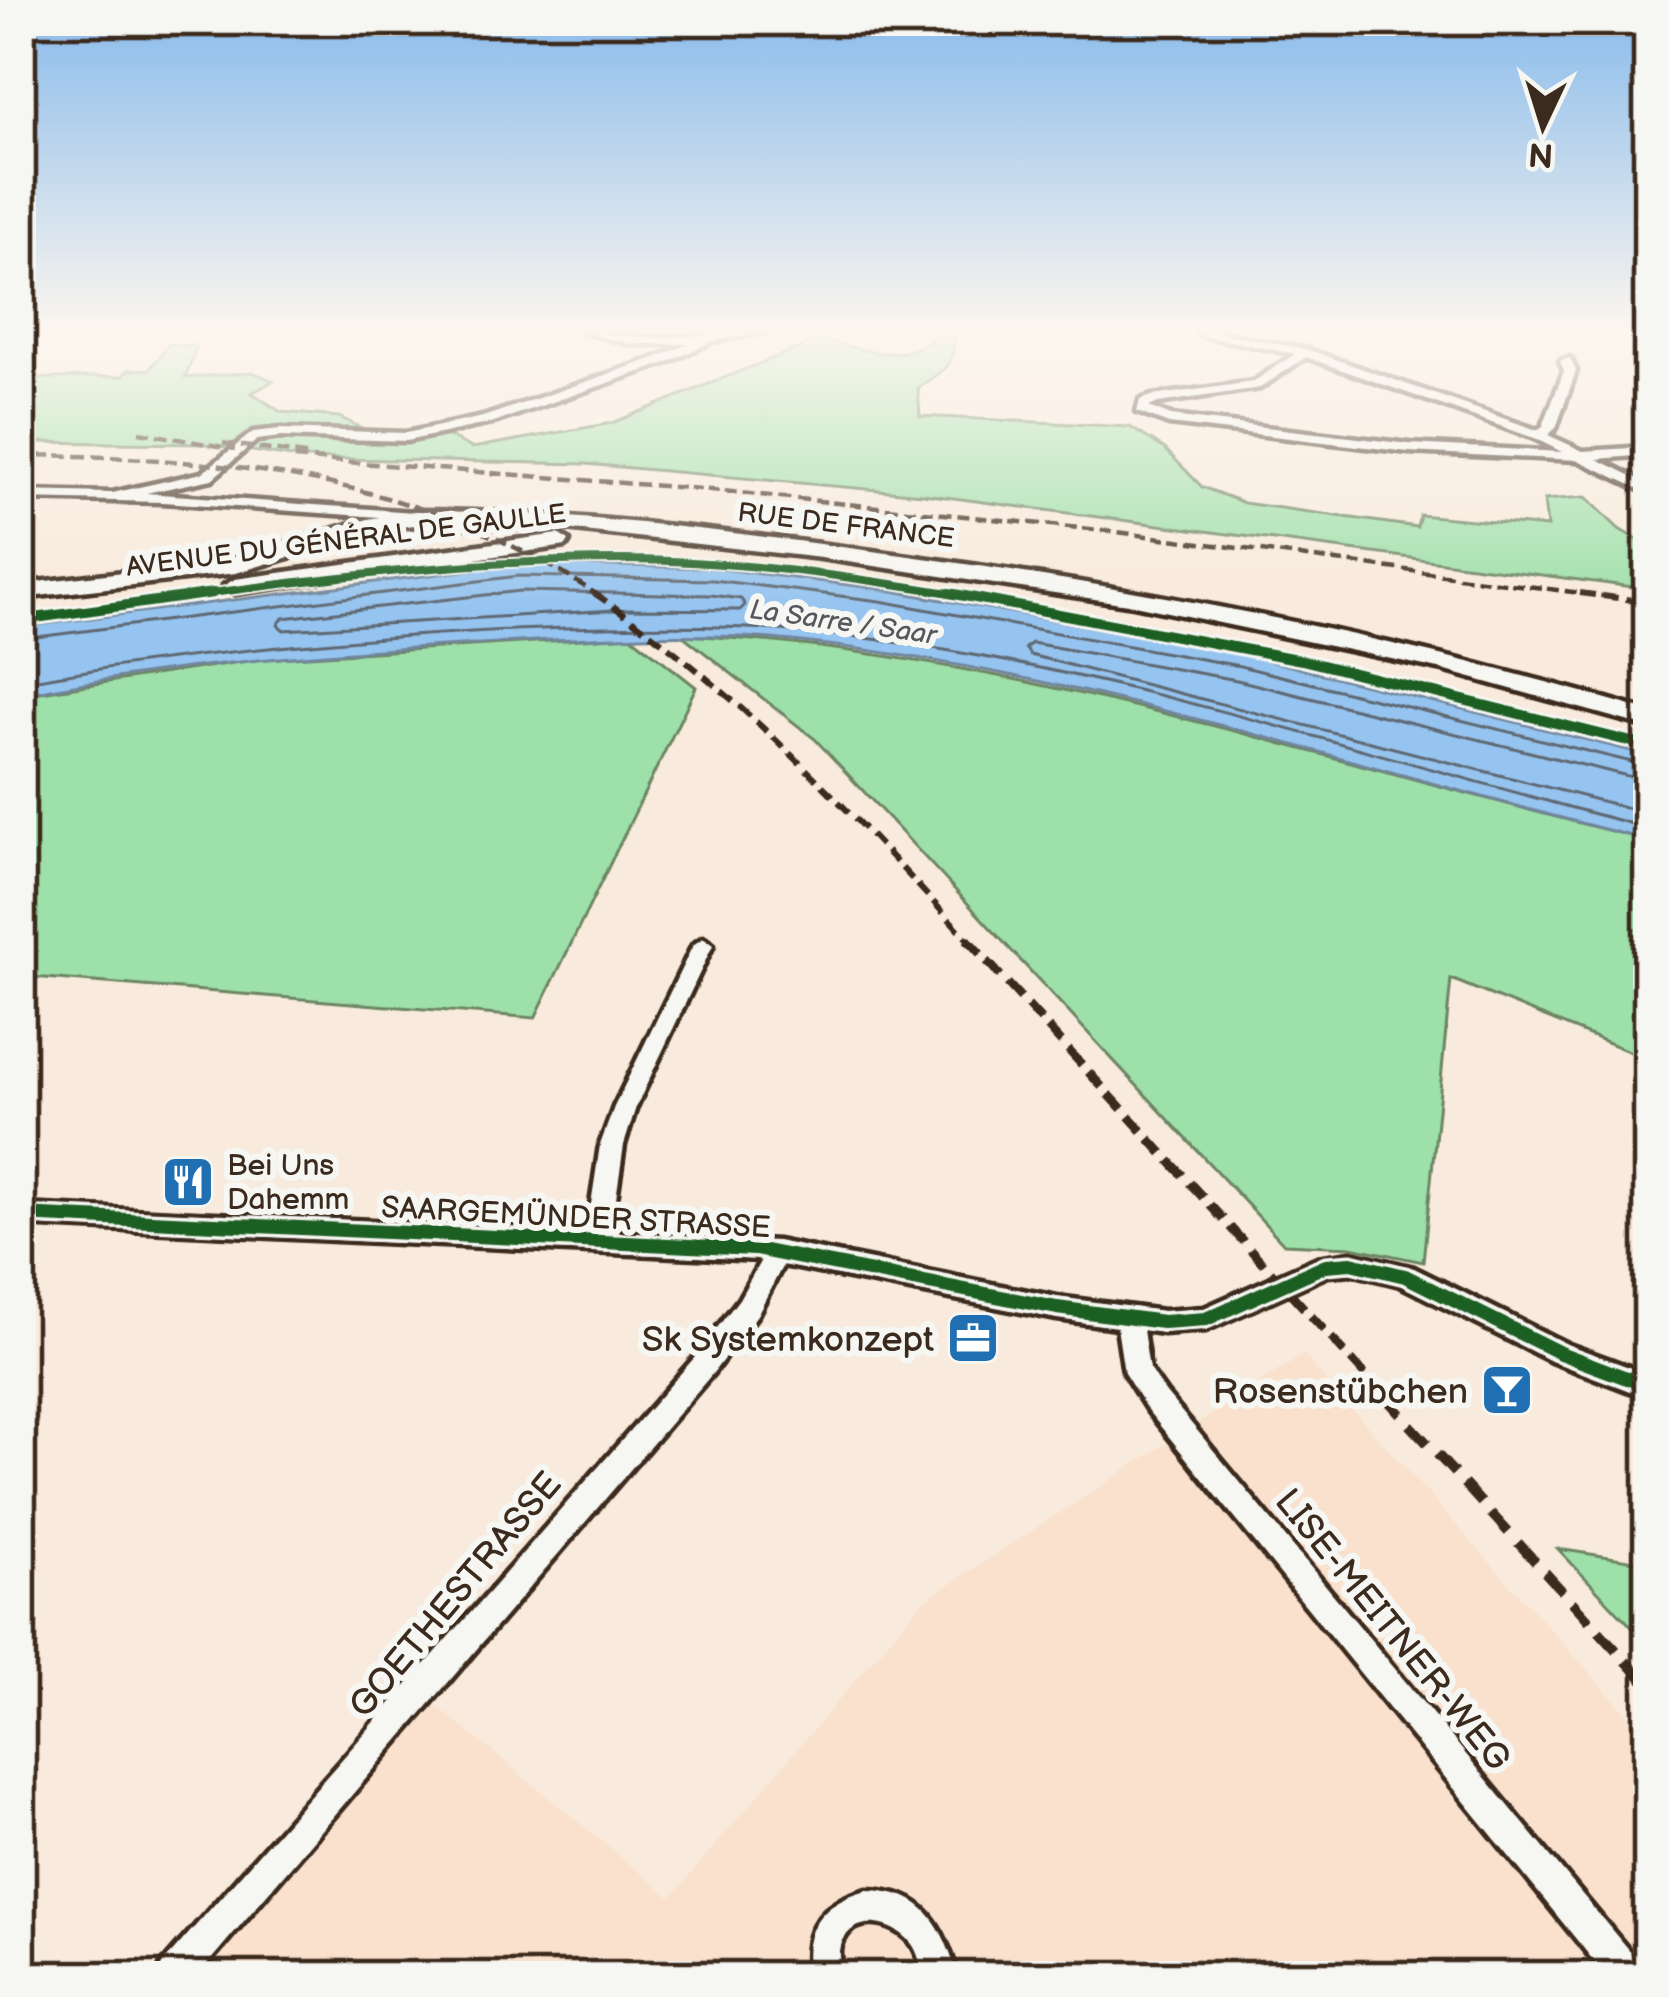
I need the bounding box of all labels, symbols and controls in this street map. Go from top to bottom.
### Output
north arrow [1483,66,1603,186]
text: N [1527,133,1555,175]
street label: AVENUE DU GÉNÉRAL DE GAULLE [124,496,568,584]
street label: RUE DE FRANCE [736,497,956,555]
water label: La Sarre / Saar [748,594,940,652]
place label: Bei Uns Dahemm [227,1148,349,1218]
restaurant icon: Bei Uns Dahemm [160,1154,216,1210]
street label: SAARGEMÜNDER STRASSE [380,1190,772,1246]
office icon: Sk Systemkonzept [945,1310,1001,1366]
place label: Sk Systemkonzept [642,1319,934,1362]
bar icon: Rosenstübchen [1479,1362,1535,1418]
place label: Rosenstübchen [1213,1371,1468,1414]
street label: GOETHESTRASSE [341,1464,571,1727]
street label: LISE-MEITNER-WEG [1265,1481,1519,1780]

